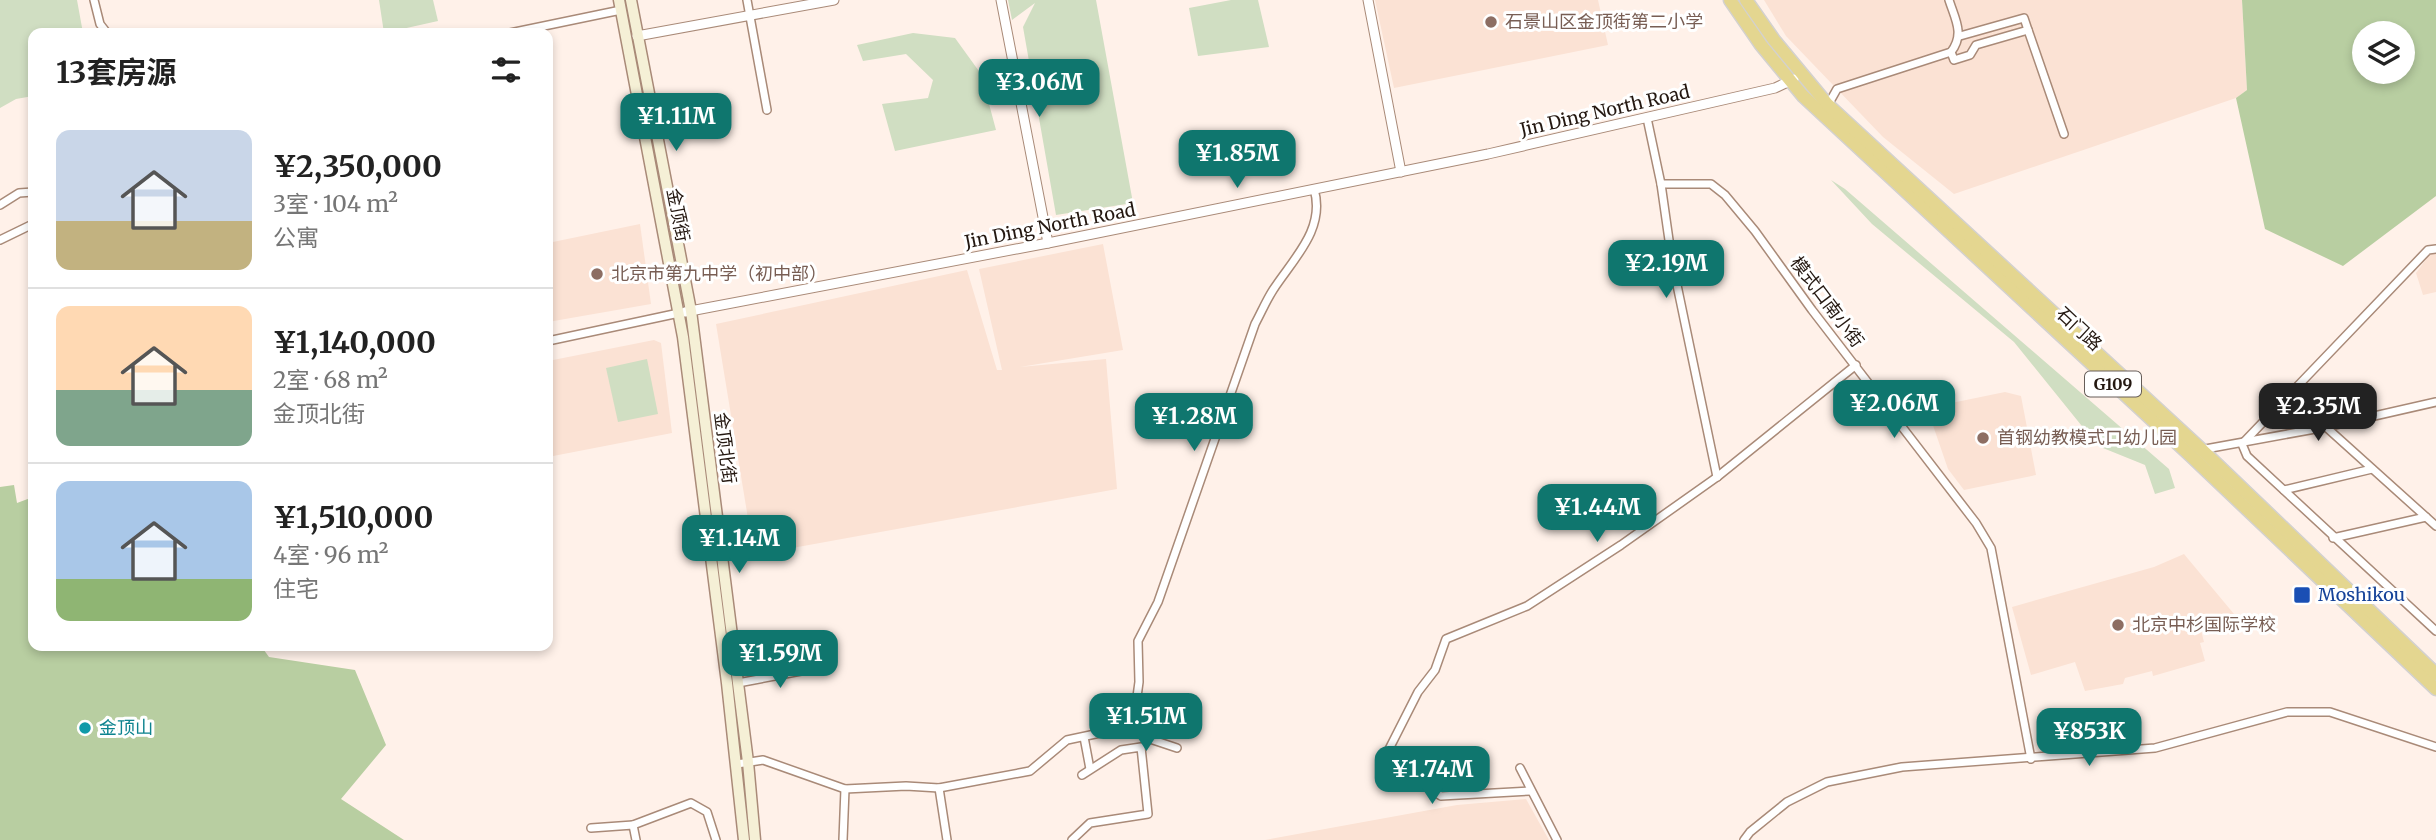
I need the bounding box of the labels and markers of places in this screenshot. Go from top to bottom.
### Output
place label: 石景山区金顶街第二小学 [1505,10,1703,33]
marker: 石景山区金顶街第二小学 [1483,14,1499,30]
pin: ¥3.06M [982,60,1096,119]
pin: ¥1.11M [619,94,733,153]
pin: ¥1.85M [1180,130,1294,190]
pin: ¥2.19M [1609,240,1723,300]
place label: 北京市第九中学（初中部） [611,262,827,285]
marker: 北京市第九中学（初中部） [589,266,605,282]
pin: ¥2.06M [1837,380,1951,440]
pin: ¥2.35M [2261,384,2375,443]
pin: ¥1.28M [1137,393,1251,453]
place label: 首钢幼教模式口幼儿园 [1997,426,2177,449]
marker: 首钢幼教模式口幼儿园 [1975,430,1991,446]
pin: ¥1.44M [1540,484,1654,544]
pin: ¥1.14M [682,516,796,575]
place label: Moshikou [2318,583,2405,606]
marker: Moshikou [2292,585,2312,605]
place label: 北京中杉国际学校 [2132,613,2276,636]
marker: 北京中杉国际学校 [2110,617,2126,633]
pin: ¥1.59M [723,630,837,690]
pin: ¥1.51M [1089,694,1203,753]
pin: ¥853K [2040,708,2138,768]
place label: 金顶山 [99,716,153,739]
marker: 金顶山 [77,720,93,736]
pin: ¥1.74M [1375,746,1489,806]

